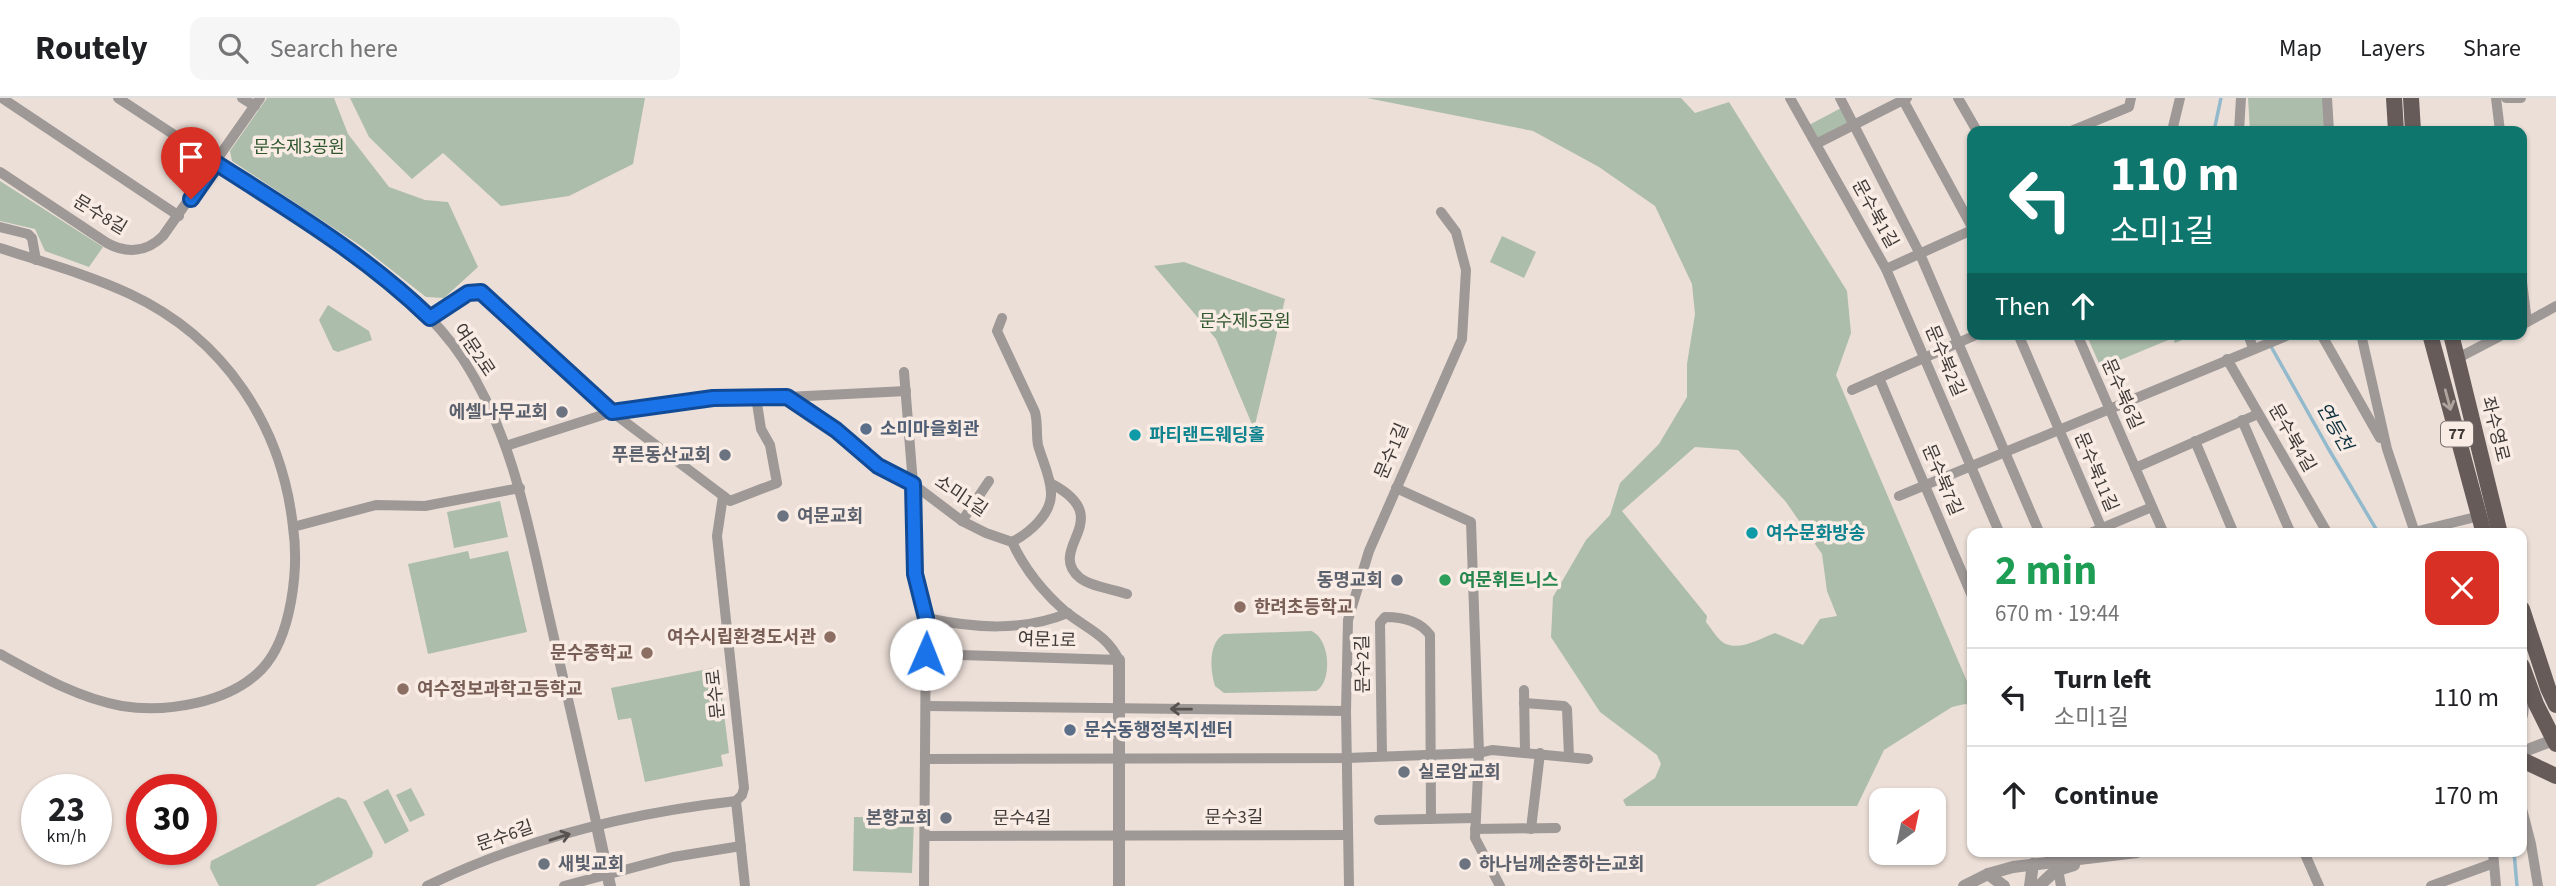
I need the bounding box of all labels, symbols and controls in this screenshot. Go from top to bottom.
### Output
search box [190,17,680,80]
text: Routely [35,25,148,72]
icon: search [214,29,252,67]
text: Search here [270,30,398,67]
text: Map [2279,31,2322,66]
text: Layers [2360,31,2425,66]
text: Share [2463,31,2521,66]
pin [161,127,221,199]
park label: 문수제3공원 [253,135,345,160]
icon: arrive [172,138,210,176]
text: 110 m [2110,140,2239,210]
icon: left [1995,154,2086,245]
street label: 문수북1길 [1846,175,1904,253]
street label: 문수8길 [68,189,132,241]
text: 소미1길 [2110,209,2214,255]
icon: ahead [2064,287,2102,325]
text: Then [1995,288,2050,325]
park label: 문수제5공원 [1199,309,1291,334]
street label: 여문2로 [447,319,501,381]
street label: 문수북2길 [1919,322,1971,400]
street label: 문수북6길 [2095,355,2149,433]
one-way arrow [2442,388,2455,411]
street label: 좌수영로 [2475,394,2515,464]
water label: 연등천 [2309,398,2360,458]
street label: 문수북4길 [2262,399,2322,477]
place label: 에셀나무교회 [449,400,548,425]
marker: 에셀나무교회 [554,404,570,420]
place label: 소미마을회관 [880,417,980,442]
street label: 문수1길 [1369,419,1415,483]
marker: 소미마을회관 [858,421,874,437]
road number: 77 [2441,422,2473,446]
place label: 파티랜드웨딩홀 [1149,423,1265,448]
marker: 파티랜드웨딩홀 [1127,427,1143,443]
street label: 문수북11길 [2068,428,2124,516]
street label: 문수북7길 [1916,441,1968,519]
place label: 푸른동산교회 [612,443,711,468]
marker: 푸른동산교회 [717,447,733,463]
street label: 소미1길 [930,469,992,523]
place label: 여문교회 [797,504,863,529]
marker: 여문교회 [775,508,791,524]
place label: 여수문화방송 [1766,521,1865,546]
marker: 여수문화방송 [1744,525,1760,541]
text: 2 min [1995,541,2097,601]
button: close [2425,551,2499,625]
place label: 동명교회 [1317,568,1383,593]
place label: 여문휘트니스 [1459,568,1558,593]
marker: 동명교회 [1389,572,1405,588]
marker: 여문휘트니스 [1437,572,1453,588]
place label: 한려초등학교 [1254,595,1353,620]
text: 670 m · 19:44 [1995,597,2119,630]
marker: 한려초등학교 [1232,599,1248,615]
position arrow [889,617,963,691]
place label: 여수시립환경도서관 [667,625,816,650]
street label: 여문1로 [1017,626,1077,654]
marker: 여수시립환경도서관 [822,629,838,645]
street label: 문수2길 [1350,634,1376,694]
place label: 문수중학교 [550,641,633,666]
marker: 문수중학교 [639,645,655,661]
text: Turn left [2054,661,2151,698]
street label: 문수로 [701,668,731,720]
place label: 여수정보과학고등학교 [417,677,583,702]
icon: left [1995,678,2033,716]
text: 110 m [2433,679,2499,716]
marker: 여수정보과학고등학교 [395,681,411,697]
text: 소미1길 [2054,701,2129,734]
one-way arrow [1170,702,1193,716]
place label: 문수동행정복지센터 [1084,718,1233,743]
marker: 문수동행정복지센터 [1062,722,1078,738]
place label: 실로암교회 [1418,760,1501,785]
marker: 실로암교회 [1396,764,1412,780]
speed limit sign: 30 [126,774,217,865]
icon: ahead [1995,776,2033,814]
text: Continue [2054,777,2159,814]
text: 170 m [2433,777,2499,814]
text: 23 [48,785,85,835]
north arrow [1869,788,1946,864]
map controls [1869,788,1946,865]
street label: 문수3길 [1205,805,1263,830]
place label: 본향교회 [866,806,932,831]
street label: 문수4길 [993,806,1051,831]
marker: 본향교회 [938,810,954,826]
street label: 문수6길 [473,815,537,857]
text: km/h [47,824,86,849]
one-way arrow [548,829,570,842]
place label: 새빛교회 [558,852,624,877]
place label: 하나님께순종하는교회 [1479,852,1645,877]
marker: 새빛교회 [536,856,552,872]
marker: 하나님께순종하는교회 [1457,856,1473,872]

